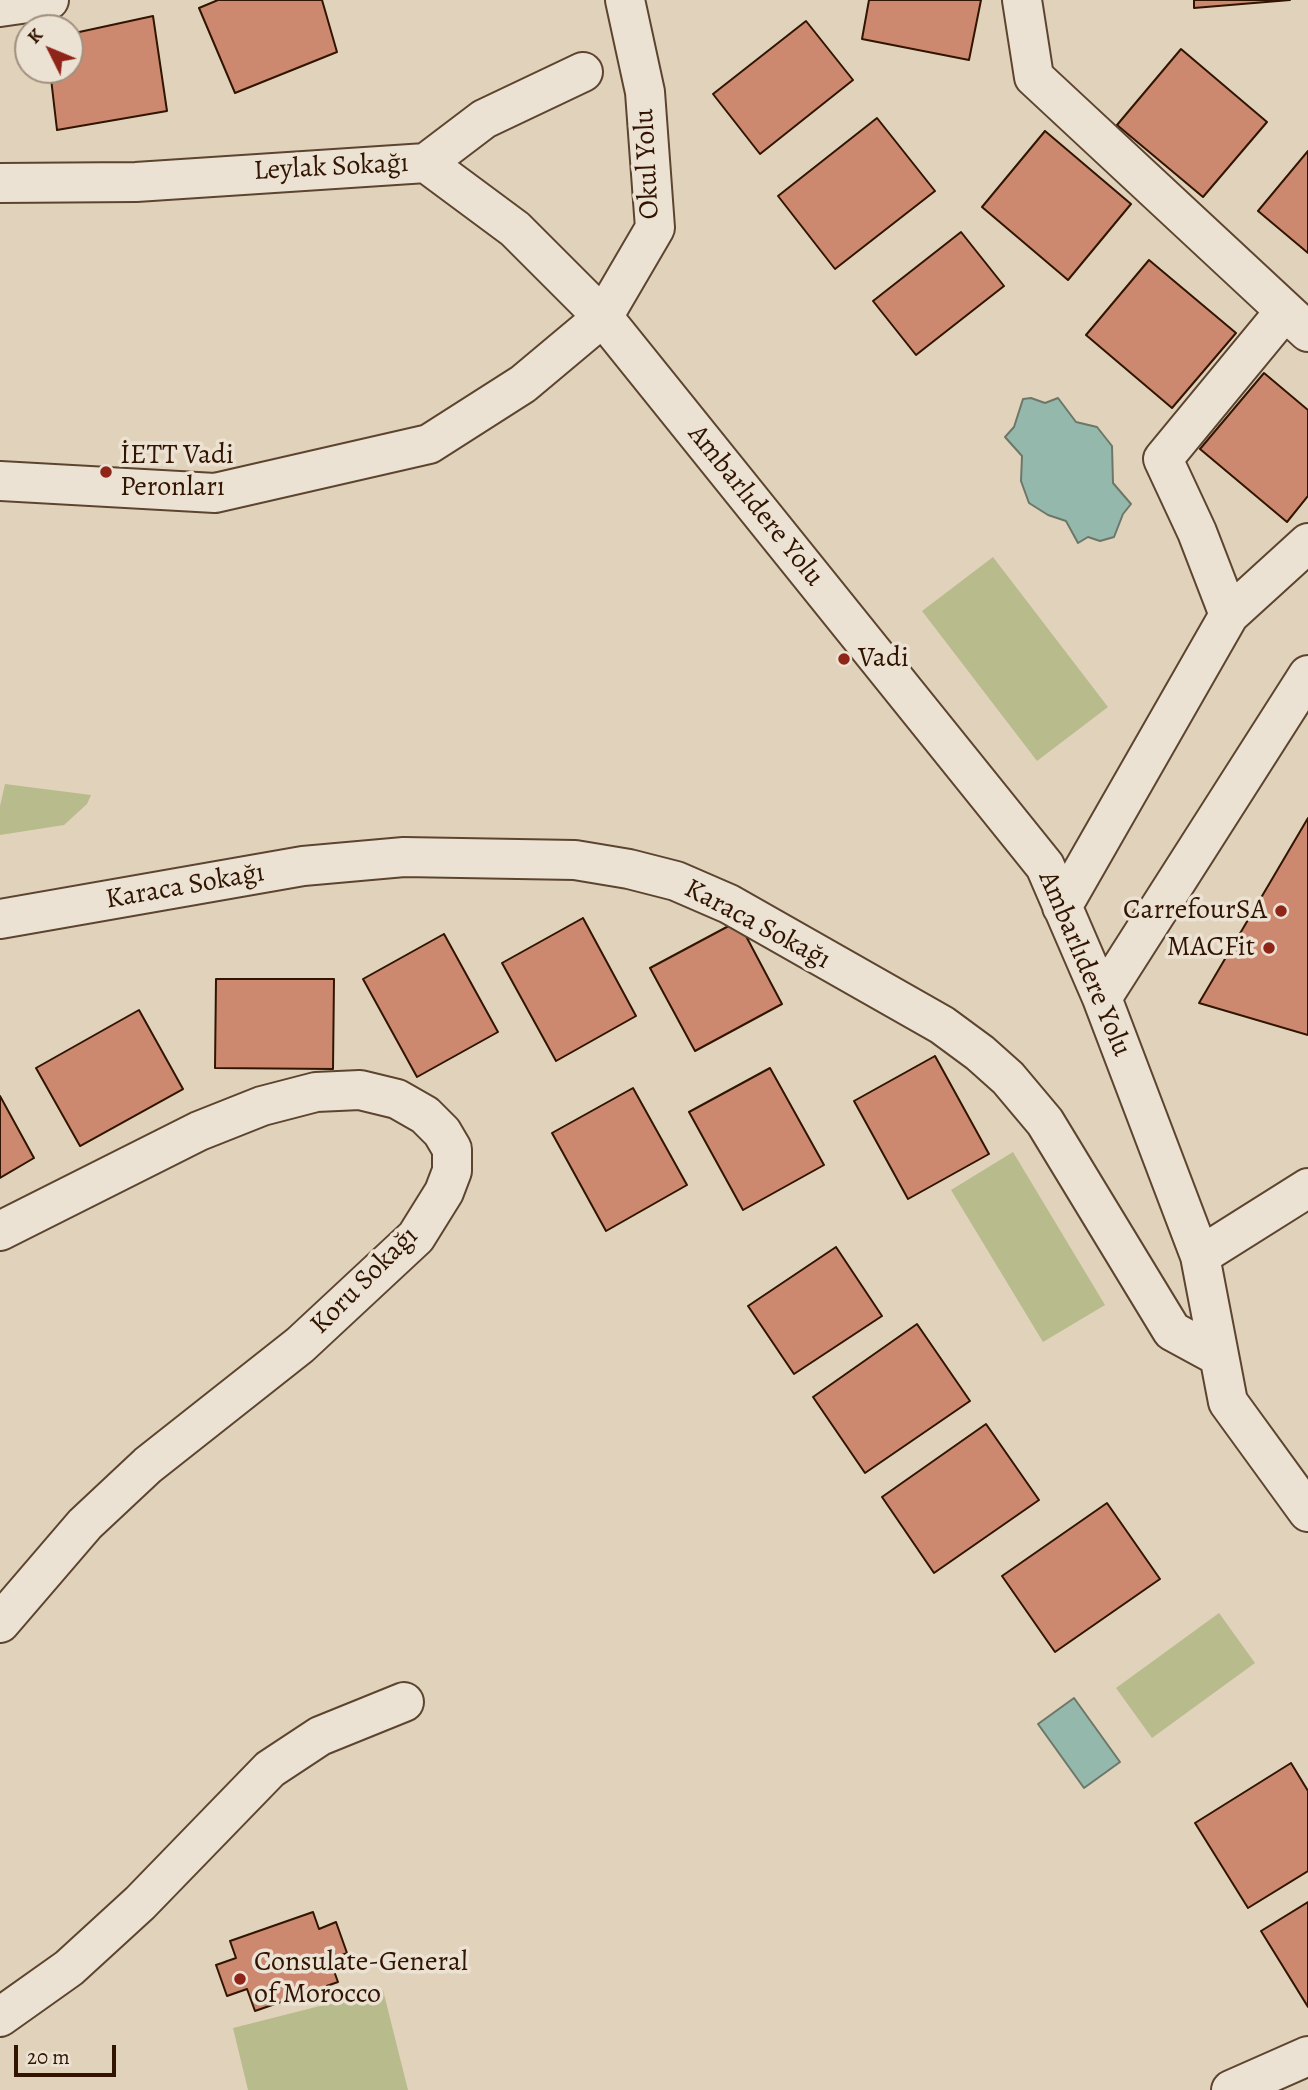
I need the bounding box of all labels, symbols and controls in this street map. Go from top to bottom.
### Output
north arrow [14,14,84,84]
text: K [21,23,49,49]
street label: Okul Yolu [628,108,668,220]
street label: Leylak Sokağı [253,147,409,189]
street label: Ambarlıdere Yolu [680,419,830,593]
place label: İETT Vadi Peronları [120,439,234,505]
marker: İETT Vadi Peronları [98,464,114,480]
place label: Vadi [858,642,909,676]
marker: Vadi [836,651,852,667]
street label: Karaca Sokağı [103,857,267,917]
street label: Ambarlıdere Yolu [1030,866,1138,1062]
street label: Karaca Sokağı [678,872,836,978]
place label: CarrefourSA [1123,894,1267,928]
marker: CarrefourSA [1273,903,1289,919]
place label: MACFit [1167,931,1255,965]
marker: MACFit [1261,940,1277,956]
street label: Koru Sokağı [304,1220,426,1342]
place label: Consulate-General of Morocco [254,1946,468,2012]
marker: Consulate-General of Morocco [232,1971,248,1987]
scale bar [18,2030,119,2074]
text: 20 m [27,2043,70,2071]

